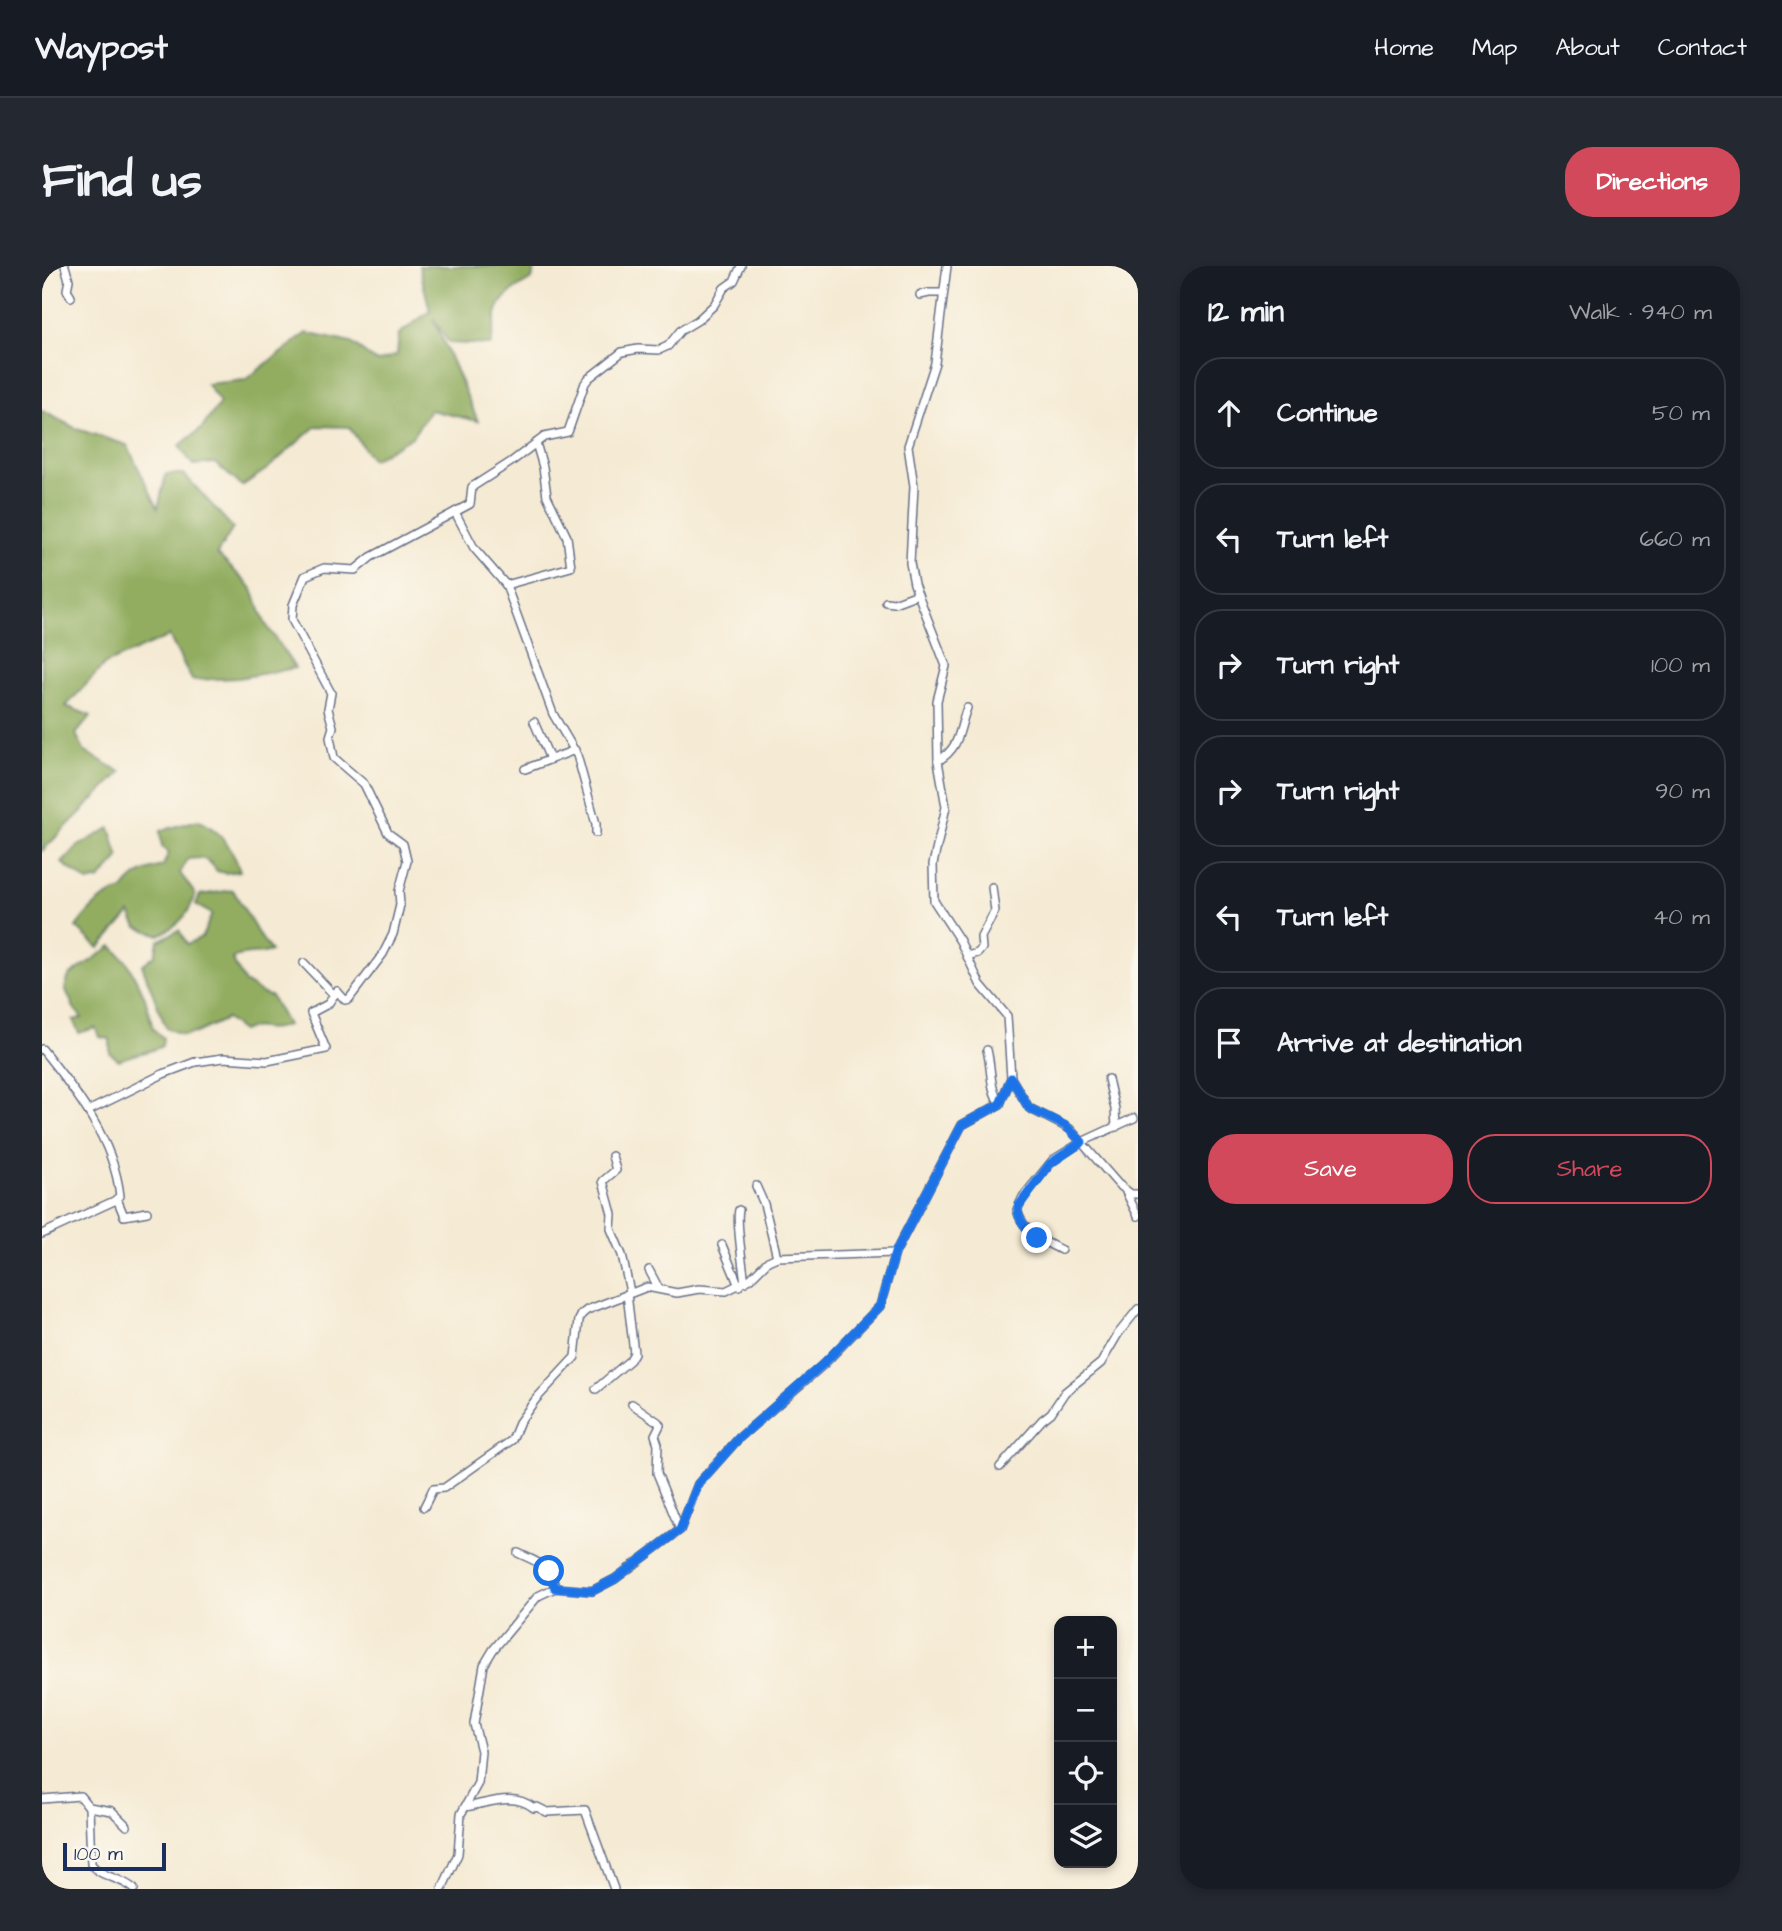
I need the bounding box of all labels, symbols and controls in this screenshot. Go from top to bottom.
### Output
text: Waypost [35,25,168,71]
text: Home [1374,31,1434,65]
text: Map [1472,31,1517,65]
text: About [1555,31,1620,65]
text: Contact [1658,31,1747,65]
button: Directions [1565,147,1740,217]
text: Find us [42,148,202,216]
text: 12 min [1208,291,1284,333]
text: Walk · 940 m [1569,296,1712,328]
icon: ahead [1210,394,1248,432]
text: Continue [1277,395,1378,431]
text: 50 m [1652,397,1710,429]
icon: left [1210,520,1248,558]
text: Turn left [1277,521,1388,557]
text: 660 m [1640,523,1710,555]
icon: right [1210,646,1248,684]
text: Turn right [1277,647,1399,683]
text: 100 m [1651,649,1710,681]
icon: right [1210,772,1248,810]
text: Turn right [1277,773,1399,809]
text: 90 m [1655,775,1710,807]
icon: left [1210,898,1248,936]
text: Turn left [1277,899,1388,935]
text: 40 m [1653,901,1710,933]
icon: arrive [1210,1024,1248,1062]
text: Arrive at destination [1277,1025,1522,1061]
button: Save [1208,1134,1453,1204]
button: Share [1467,1134,1712,1204]
route end [1021,1222,1052,1253]
route start [533,1555,564,1586]
map controls [1054,1616,1117,1868]
button: + [1054,1616,1117,1679]
button: − [1054,1679,1117,1742]
button: locate [1054,1742,1117,1805]
button: layers [1054,1805,1117,1868]
scale bar [63,1840,166,1872]
text: 100 m [74,1841,123,1868]

